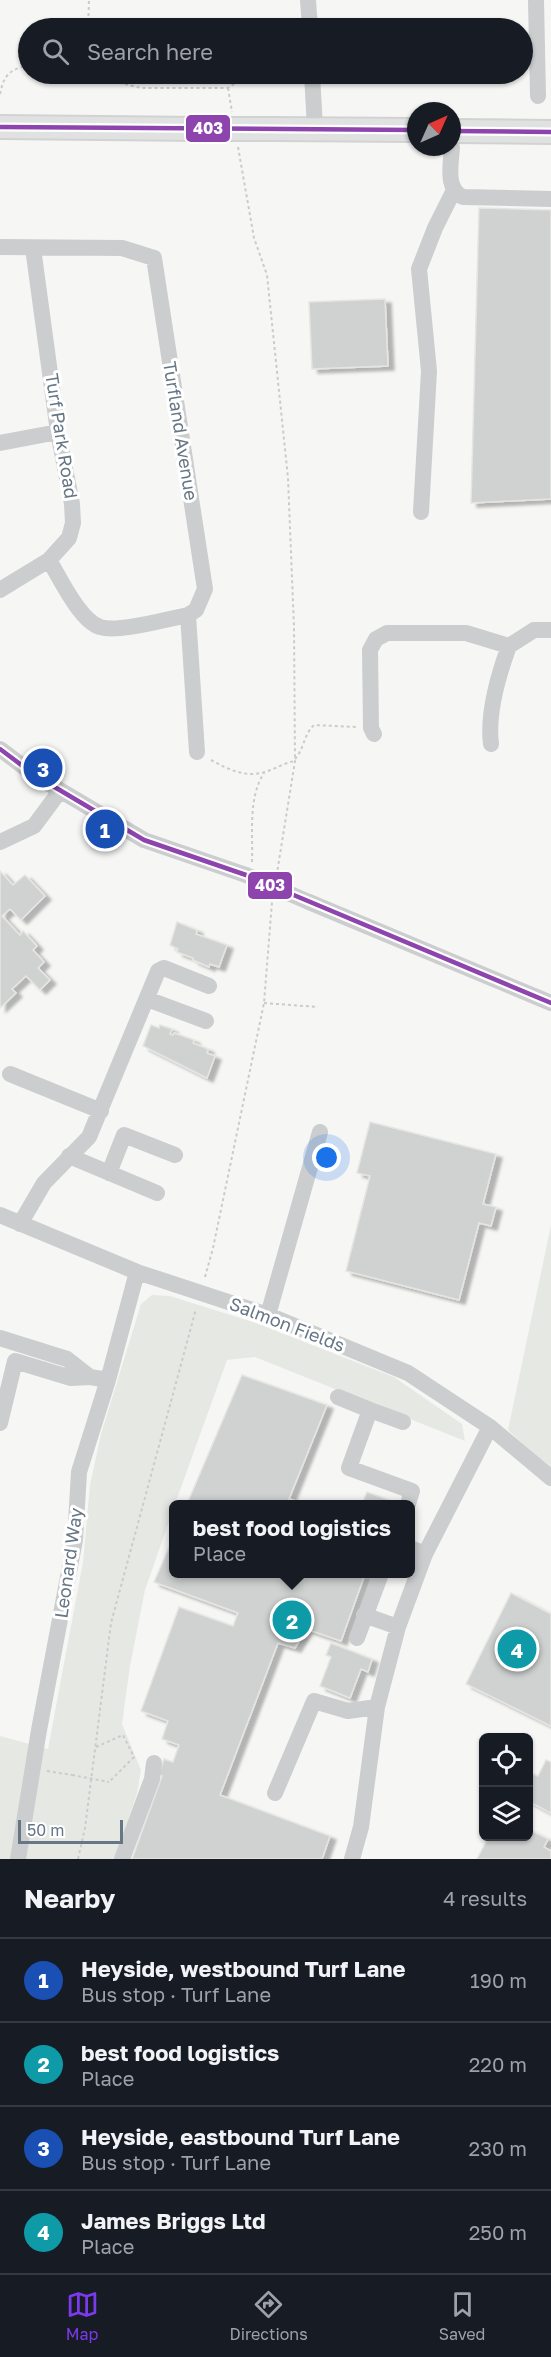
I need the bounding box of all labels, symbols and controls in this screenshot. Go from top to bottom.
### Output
search box [18,18,533,84]
icon: search [39,35,72,68]
text: Search here [87,38,213,65]
north arrow [407,102,461,156]
line badge: 403 [185,114,231,143]
text: 403 [193,118,223,138]
street label: Turfland Avenue [159,360,203,502]
street label: Turf Park Road [41,372,83,500]
pin: 3 [24,746,63,790]
pin: 1 [86,806,124,852]
line badge: 403 [247,871,293,900]
text: 403 [255,875,285,895]
your location [312,1143,341,1172]
street label: Salmon Fields [227,1292,348,1356]
popup [169,1500,415,1578]
street label: Leonard Way [49,1506,87,1620]
text: best food logistics [193,1514,391,1541]
text: Place [193,1541,246,1565]
pin: 2 [272,1598,312,1642]
pin: 4 [498,1626,536,1672]
map controls [479,1733,533,1841]
button: locate [479,1733,533,1787]
button: layers [479,1787,533,1841]
scale bar [18,1817,123,1844]
text: 50 m [27,1820,64,1840]
text: Nearby [24,1883,115,1914]
text: 4 results [443,1886,527,1910]
text: Heyside, westbound Turf Lane [81,1955,405,1982]
text: 1 [38,1968,49,1992]
text: 190 m [470,1968,527,1992]
text: Bus stop · Turf Lane [81,1982,271,2006]
text: best food logistics [81,2039,279,2066]
text: 2 [37,2052,50,2076]
text: 220 m [469,2052,527,2076]
text: Place [81,2066,134,2090]
text: Heyside, eastbound Turf Lane [81,2123,400,2150]
text: 3 [37,2136,50,2160]
text: 230 m [469,2136,527,2160]
text: Bus stop · Turf Lane [81,2150,271,2174]
text: James Briggs Ltd [81,2207,266,2234]
text: 4 [37,2220,50,2244]
text: 250 m [469,2220,527,2244]
text: Place [81,2234,134,2258]
tab: Map [66,2288,99,2344]
tab: Directions [230,2288,308,2344]
tab: Saved [439,2288,485,2344]

